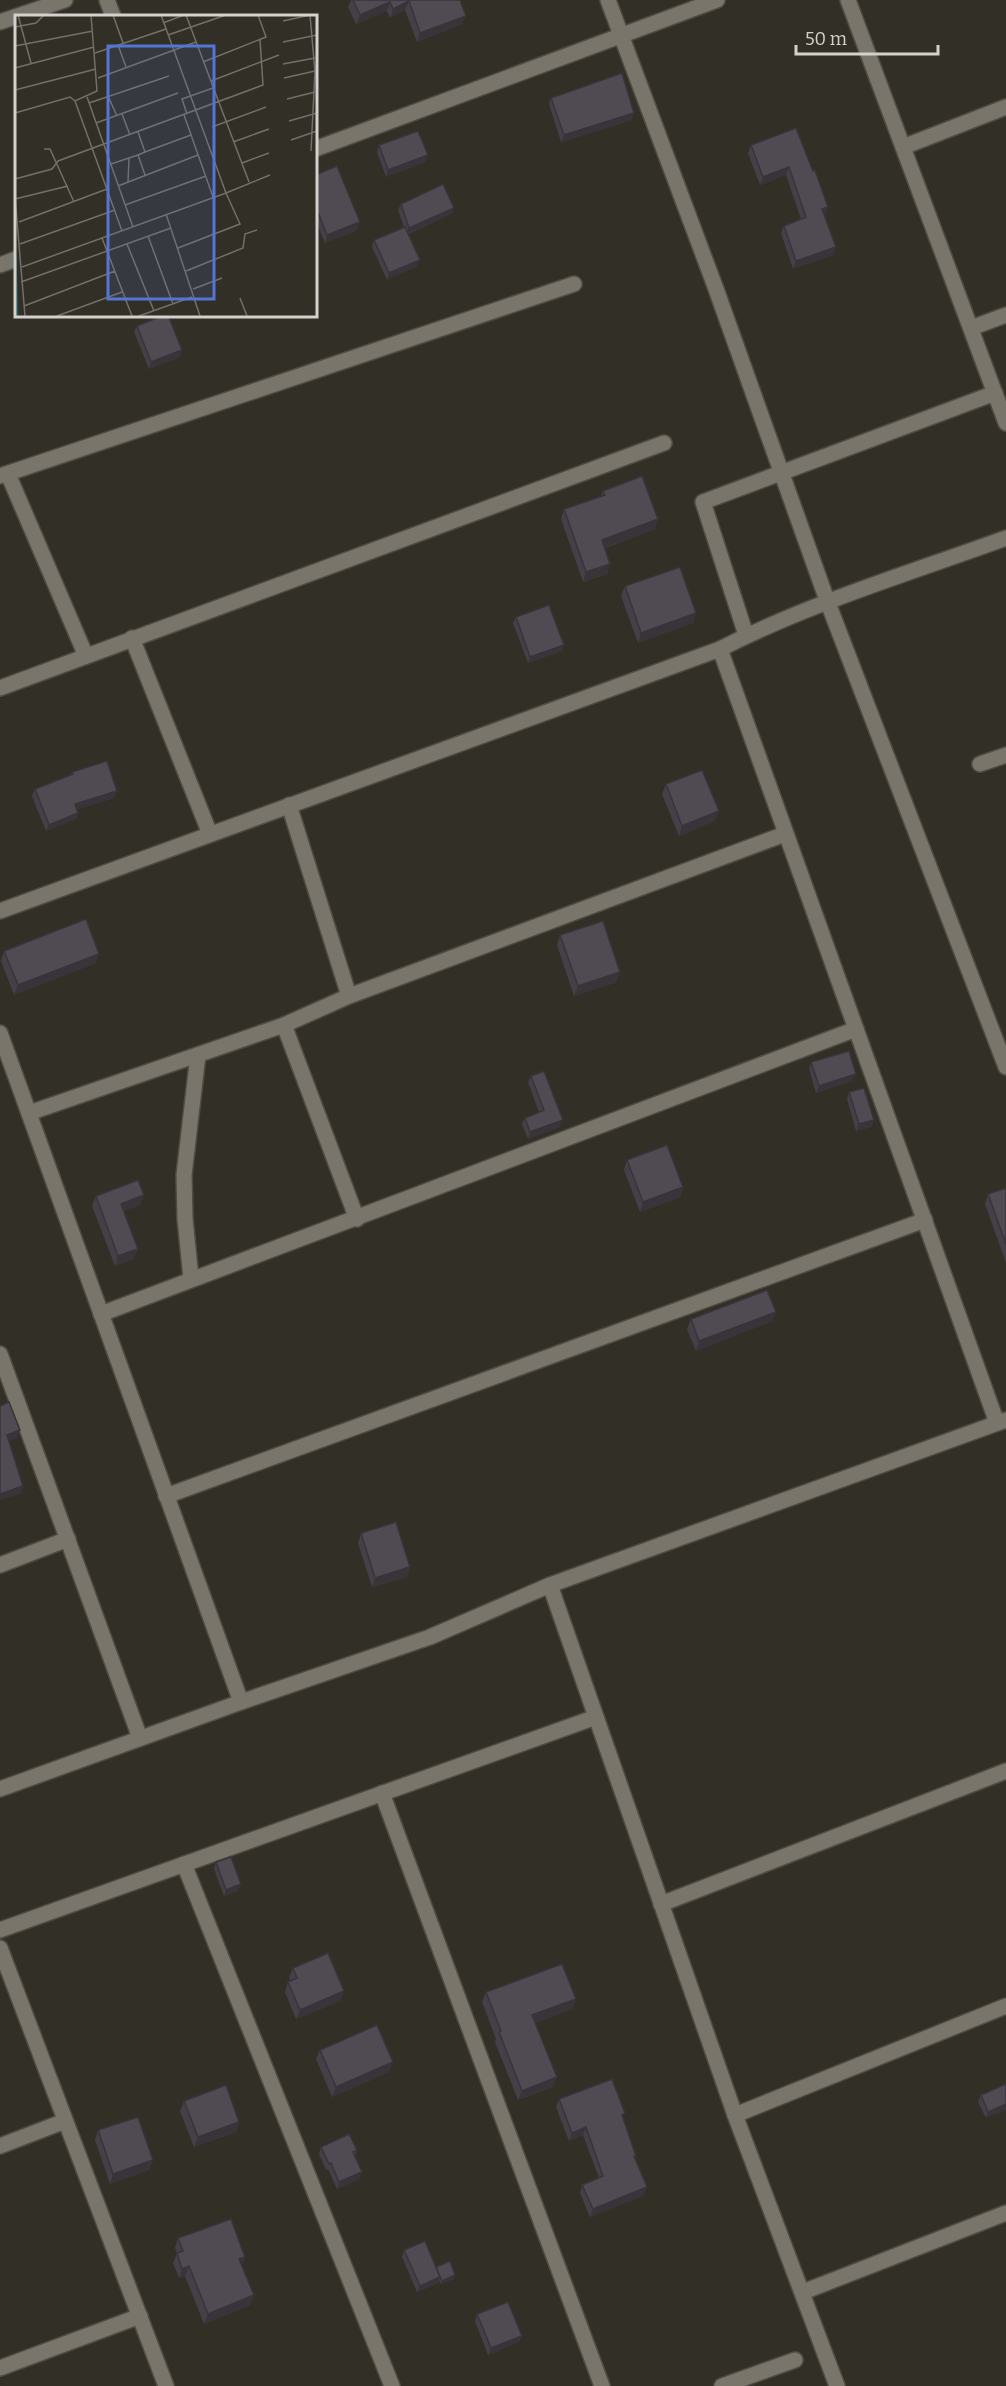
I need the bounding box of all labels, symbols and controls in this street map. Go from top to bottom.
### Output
inset map [15,15,316,316]
scale bar [796,18,938,56]
text: 50 m [805,28,847,50]

